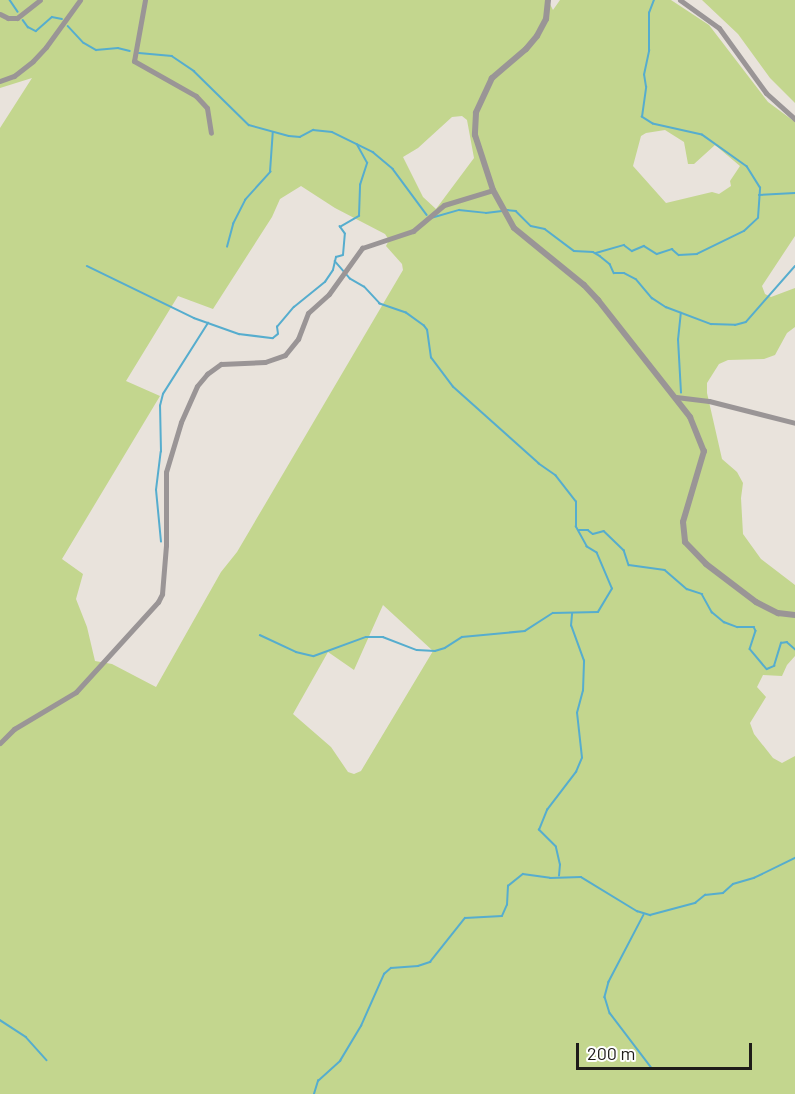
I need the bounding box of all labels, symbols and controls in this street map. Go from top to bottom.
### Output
scale bar [579,1031,754,1069]
text: 200 m [587,1042,635,1064]

